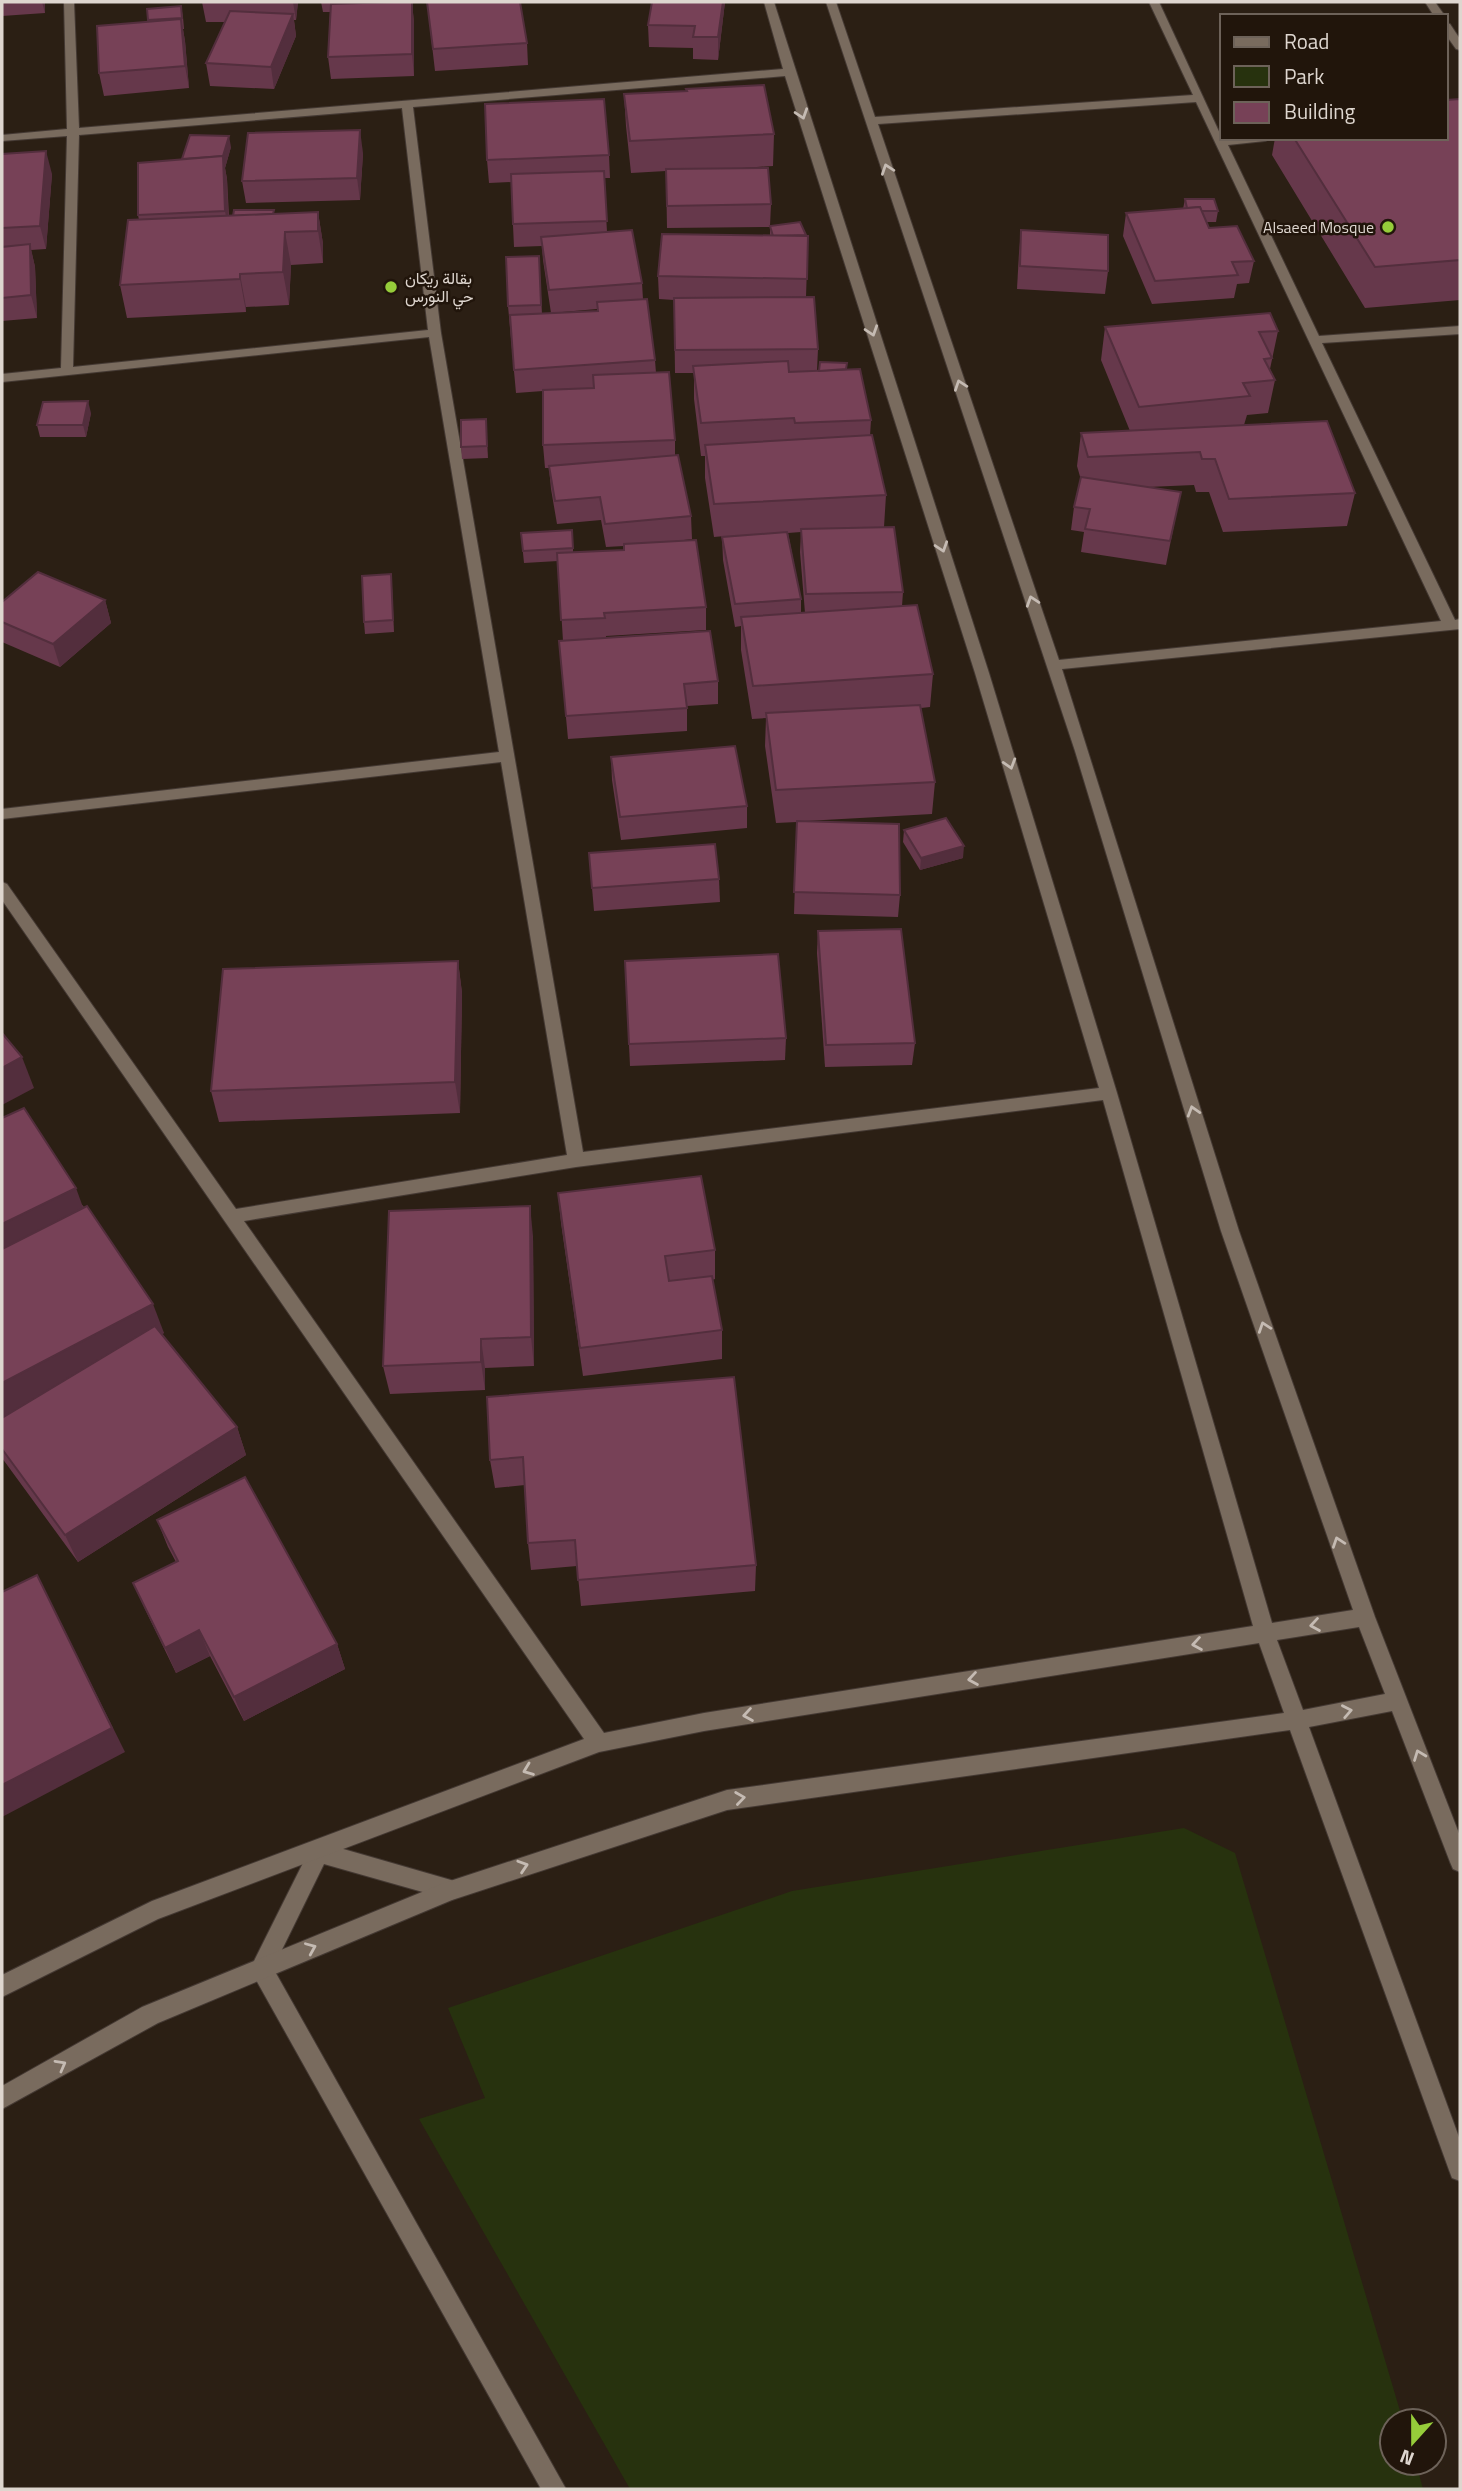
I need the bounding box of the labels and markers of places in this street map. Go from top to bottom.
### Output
place label: Alsaeed Mosque [1263,215,1374,239]
marker: Alsaeed Mosque [1380,219,1396,235]
place label: بقالة ريكان حي النورس [405,266,474,310]
marker: بقالة ريكان حي النورس [383,279,399,295]

